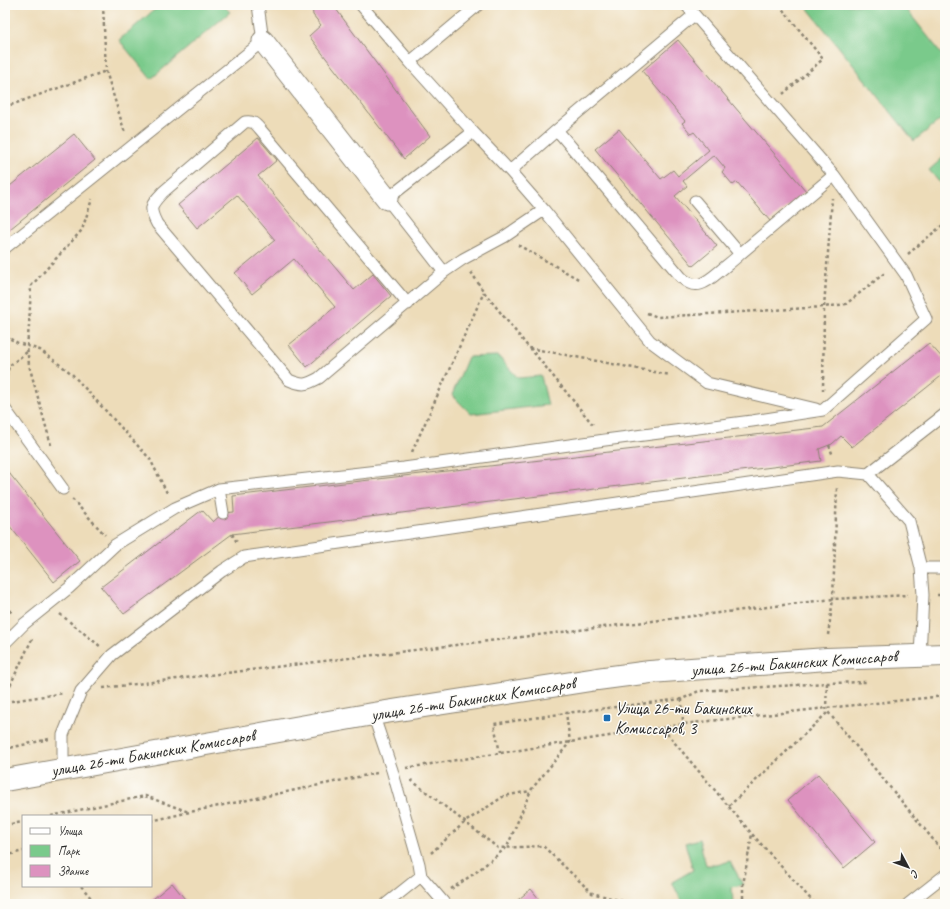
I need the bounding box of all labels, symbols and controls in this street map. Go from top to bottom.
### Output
street label: улица 26-ти Бакинских Комиссаров [689,645,901,681]
street label: улица 26-ти Бакинских Комиссаров [368,672,580,726]
place label: Улица 26-ти Бакинских Комиссаров, 3 [615,698,753,739]
marker: Улица 26-ти Бакинских Комиссаров, 3 [602,713,612,723]
street label: улица 26-ти Бакинских Комиссаров [49,724,259,781]
legend [22,815,152,887]
text: Улица [58,823,83,839]
text: Парк [58,843,81,859]
north arrow [888,847,928,887]
text: Здание [58,863,89,879]
text: С [907,867,923,881]

